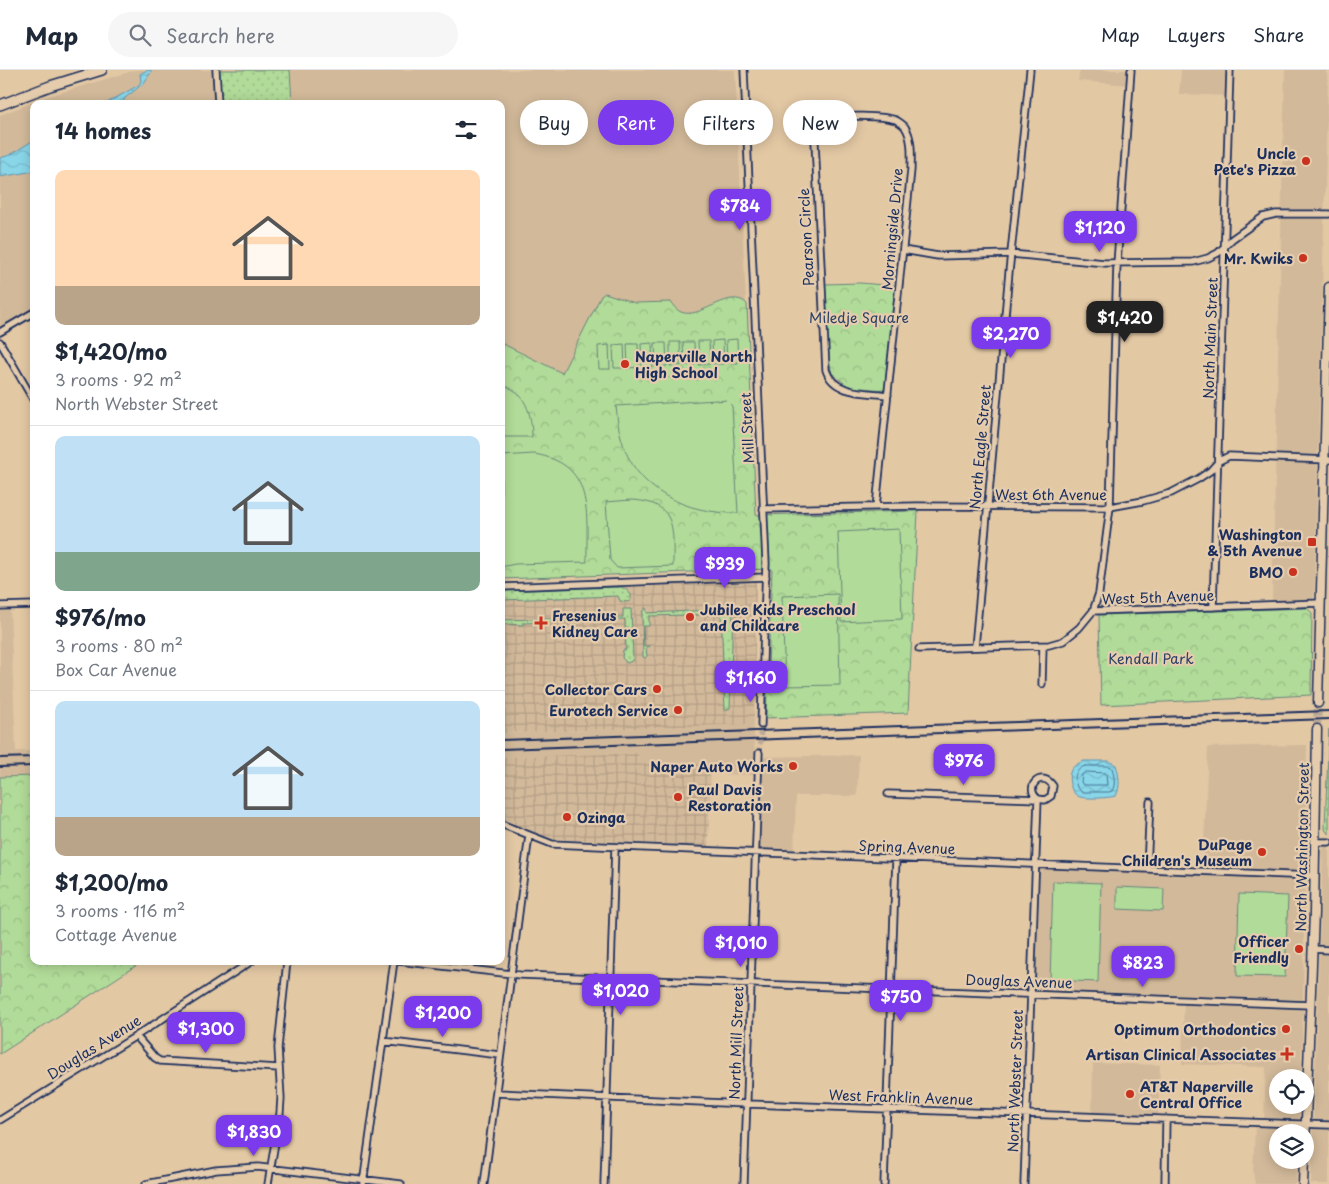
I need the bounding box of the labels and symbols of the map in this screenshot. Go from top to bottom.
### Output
place label: Uncle Pete's Pizza [1213,143,1297,180]
marker: Uncle Pete's Pizza [1300,155,1312,167]
street label: Morningside Drive [876,167,908,291]
street label: Pearson Circle [793,187,819,287]
pin: $784 [710,189,770,231]
pin: $1,120 [1059,210,1141,253]
place label: Mr. Kwiks [1224,248,1293,269]
marker: Mr. Kwiks [1297,252,1309,264]
street label: North Main Street [1197,276,1223,399]
pin: $1,420 [1084,300,1166,343]
park label: Miledje Square [809,307,909,328]
pin: $2,270 [970,316,1052,359]
place label: Naperville North High School [635,346,753,383]
marker: Naperville North High School [619,358,631,370]
street label: North Eagle Street [964,383,996,510]
street label: Mill Street [735,392,759,464]
street label: West 6th Avenue [995,484,1107,505]
place label: Washington & 5th Avenue [1207,524,1302,561]
marker: Washington & 5th Avenue [1306,536,1318,548]
pin: $939 [695,546,755,589]
place label: BMO [1249,562,1283,583]
marker: BMO [1287,566,1299,578]
street label: West 5th Avenue [1102,585,1215,609]
place label: Jubilee Kids Preschool and Childcare [700,599,855,636]
place label: Fresenius Kidney Care [552,605,638,642]
marker: Jubilee Kids Preschool and Childcare [684,611,696,623]
marker: Fresenius Kidney Care [534,616,548,630]
park label: Kendall Park [1108,648,1194,669]
pin: $1,160 [710,660,792,703]
place label: Collector Cars [545,679,647,700]
marker: Collector Cars [651,683,663,695]
place label: Eurotech Service [549,700,668,721]
marker: Eurotech Service [672,704,684,716]
pin: $976 [934,744,994,786]
place label: Naper Auto Works [650,756,783,777]
marker: Naper Auto Works [787,760,799,772]
street label: North Washington Street [1290,762,1314,932]
place label: Paul Davis Restoration [688,779,772,816]
marker: Paul Davis Restoration [672,791,684,803]
place label: Ozinga [577,807,626,828]
marker: Ozinga [561,811,573,823]
place label: DuPage Children's Museum [1122,834,1252,871]
street label: Spring Avenue [858,835,956,859]
marker: DuPage Children's Museum [1256,846,1268,858]
pin: $1,010 [700,926,782,968]
place label: Officer Friendly [1233,931,1290,968]
marker: Officer Friendly [1293,943,1305,955]
pin: $823 [1113,946,1173,988]
street label: Douglas Avenue [965,969,1073,993]
pin: $1,020 [580,974,662,1016]
pin: $750 [871,980,931,1022]
street label: North Mill Street [724,985,748,1100]
pin: $1,200 [402,996,484,1038]
street label: North Webster Street [1002,1009,1028,1153]
street label: Douglas Avenue [43,1010,145,1084]
pin: $1,300 [165,1012,247,1054]
place label: Optimum Orthodontics [1114,1019,1276,1040]
marker: Optimum Orthodontics [1280,1023,1292,1035]
place label: Artisan Clinical Associates [1085,1044,1276,1065]
marker: Artisan Clinical Associates [1280,1047,1294,1061]
place label: AT&T Naperville Central Office [1140,1076,1253,1113]
street label: West Franklin Avenue [828,1084,974,1110]
marker: AT&T Naperville Central Office [1124,1088,1136,1100]
pin: $1,830 [213,1114,295,1157]

